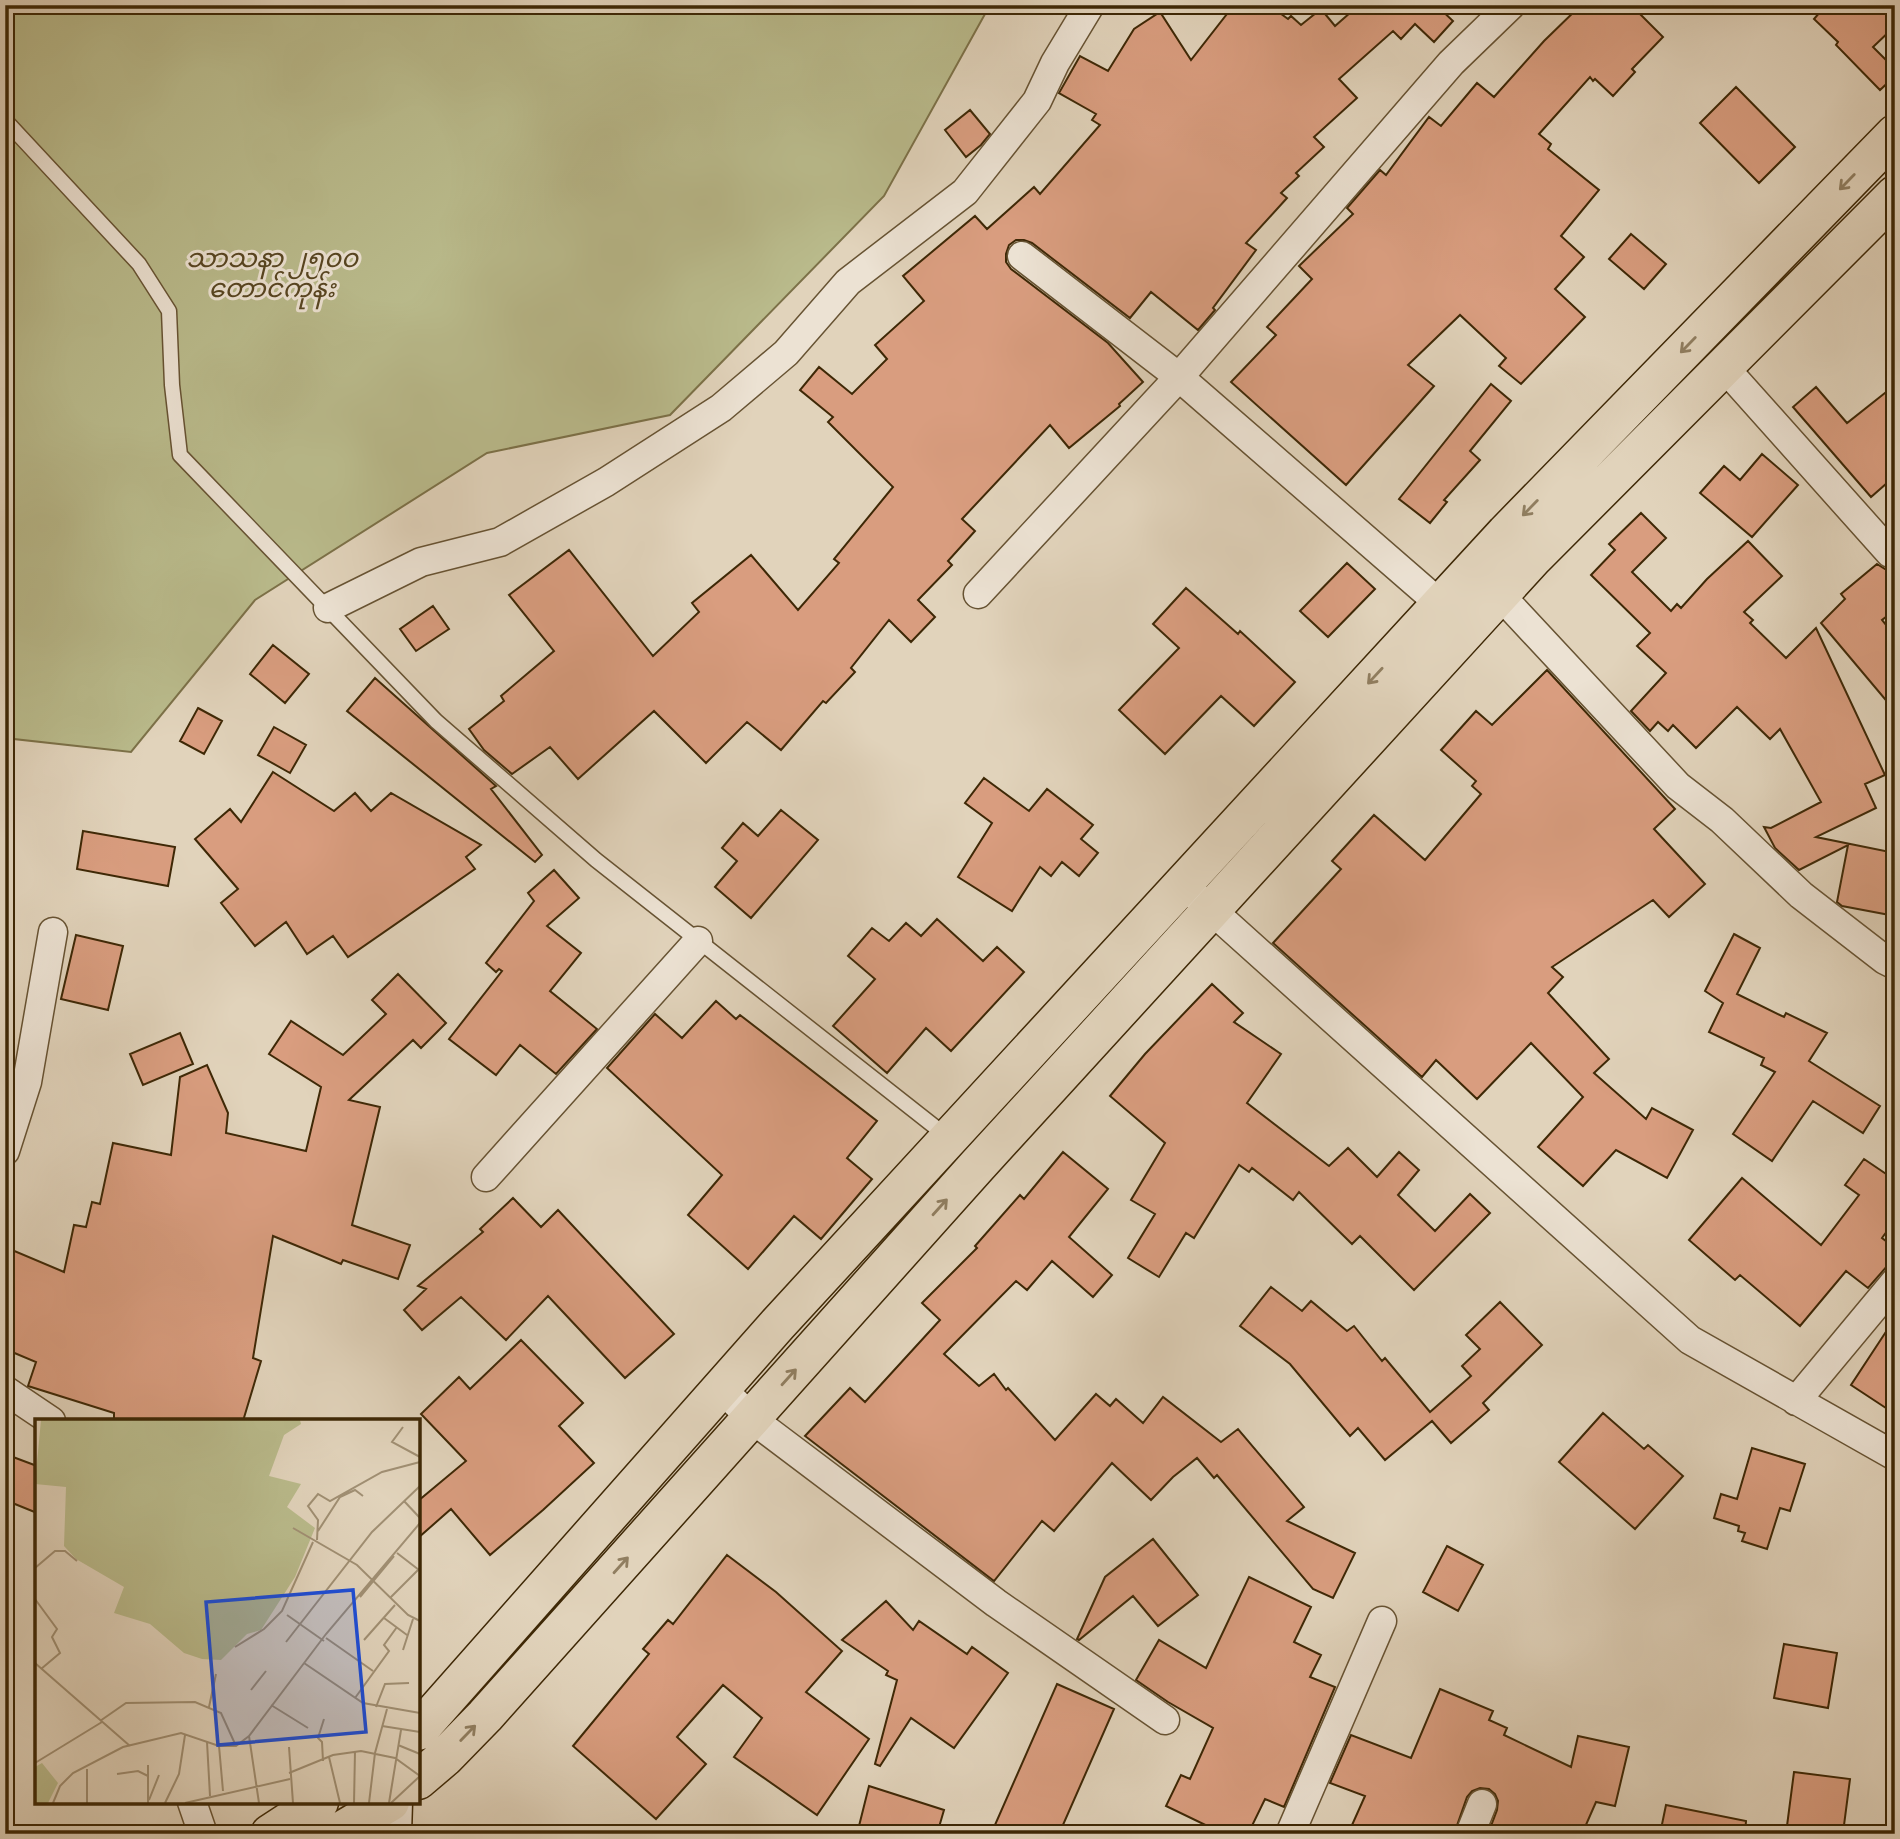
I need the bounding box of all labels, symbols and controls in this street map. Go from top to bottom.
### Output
one-way arrow [1839,174,1856,191]
park label: သာသနာ ၂၅၀၀ တောင်ကုန်း [186,242,359,310]
one-way arrow [1680,337,1697,354]
one-way arrow [1521,500,1538,517]
one-way arrow [1367,667,1384,684]
one-way arrow [932,1198,948,1216]
one-way arrow [781,1368,797,1386]
inset map [35,1419,420,1804]
one-way arrow [613,1556,629,1574]
one-way arrow [460,1725,477,1742]

